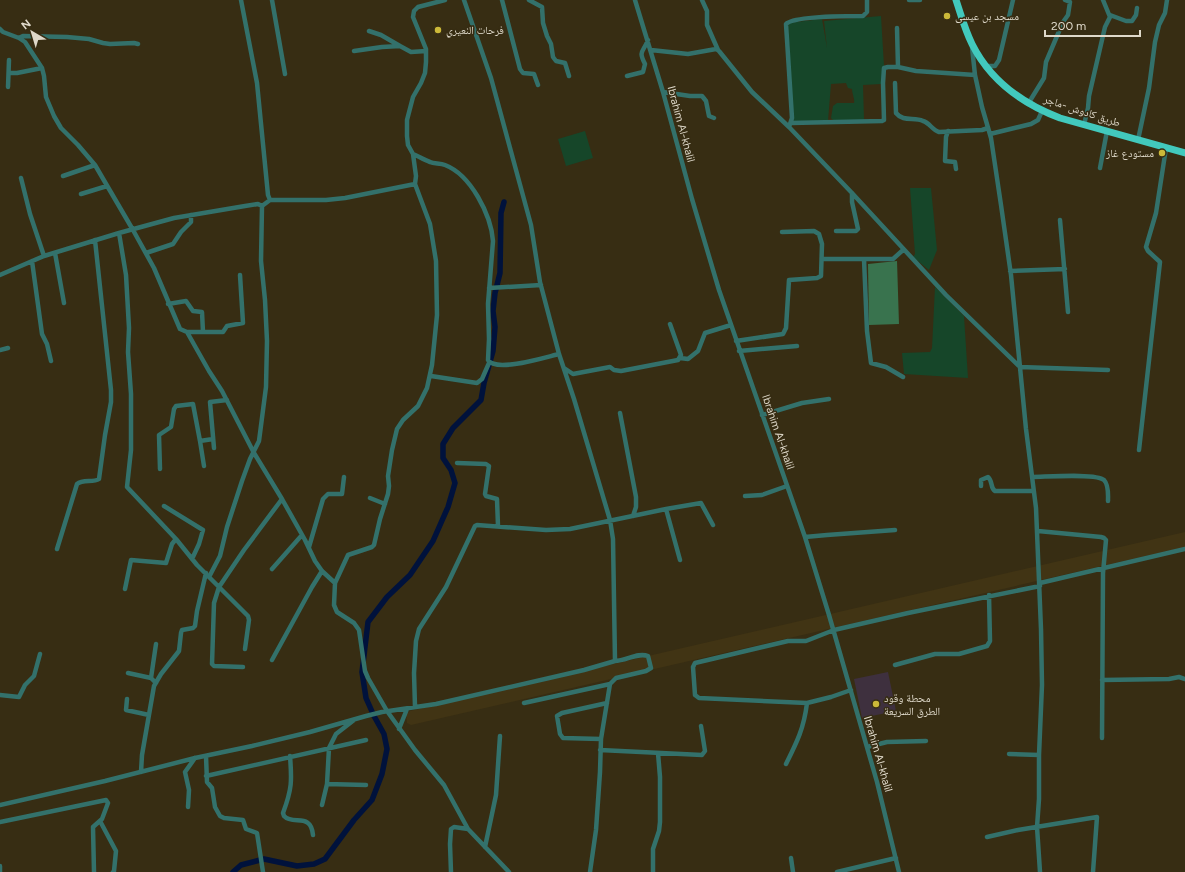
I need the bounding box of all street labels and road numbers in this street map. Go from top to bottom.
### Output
street label: Ibrahim Al-khalil [665,84,697,164]
street label: طريق كادوش -ماجر [1041,92,1122,130]
street label: Ibrahim Al-khalil [759,393,797,471]
street label: Ibrahim Al-khalil [861,715,895,793]

